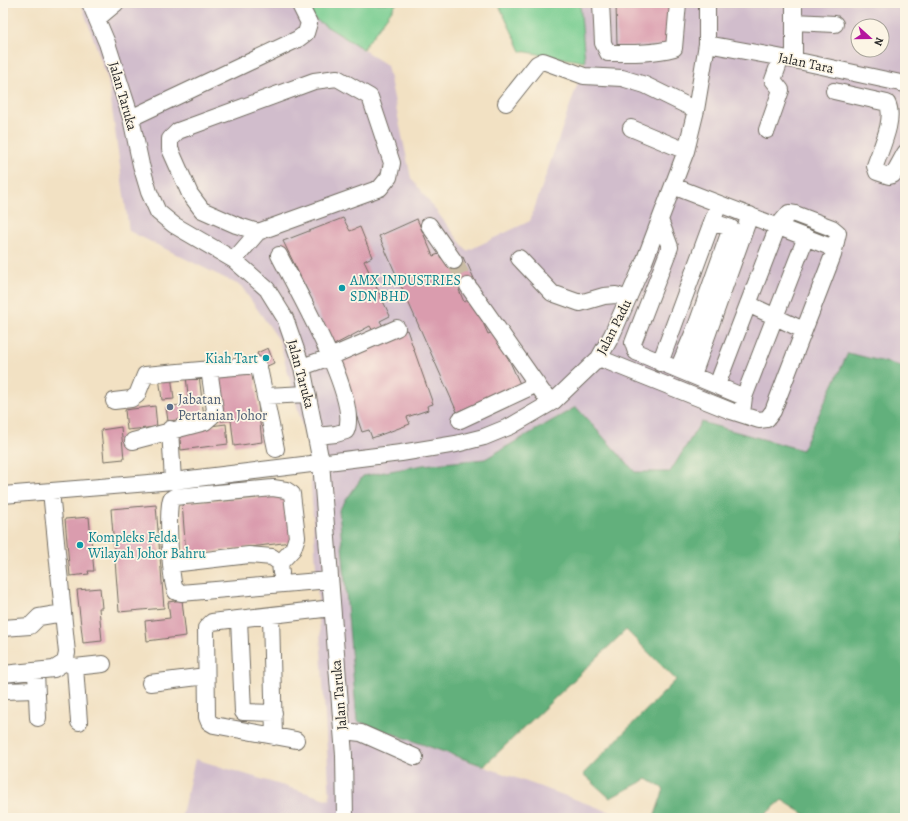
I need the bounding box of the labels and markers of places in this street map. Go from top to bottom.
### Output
place label: AMX INDUSTRIES SDN BHD [349,271,461,306]
marker: AMX INDUSTRIES SDN BHD [337,283,347,293]
place label: Kiah Tart [205,349,258,368]
marker: Kiah Tart [261,353,271,363]
place label: Jabatan Pertanian Johor [178,390,268,425]
marker: Jabatan Pertanian Johor [165,402,175,412]
place label: Kompleks Felda Wilayah Johor Bahru [87,528,206,563]
marker: Kompleks Felda Wilayah Johor Bahru [75,540,85,550]

